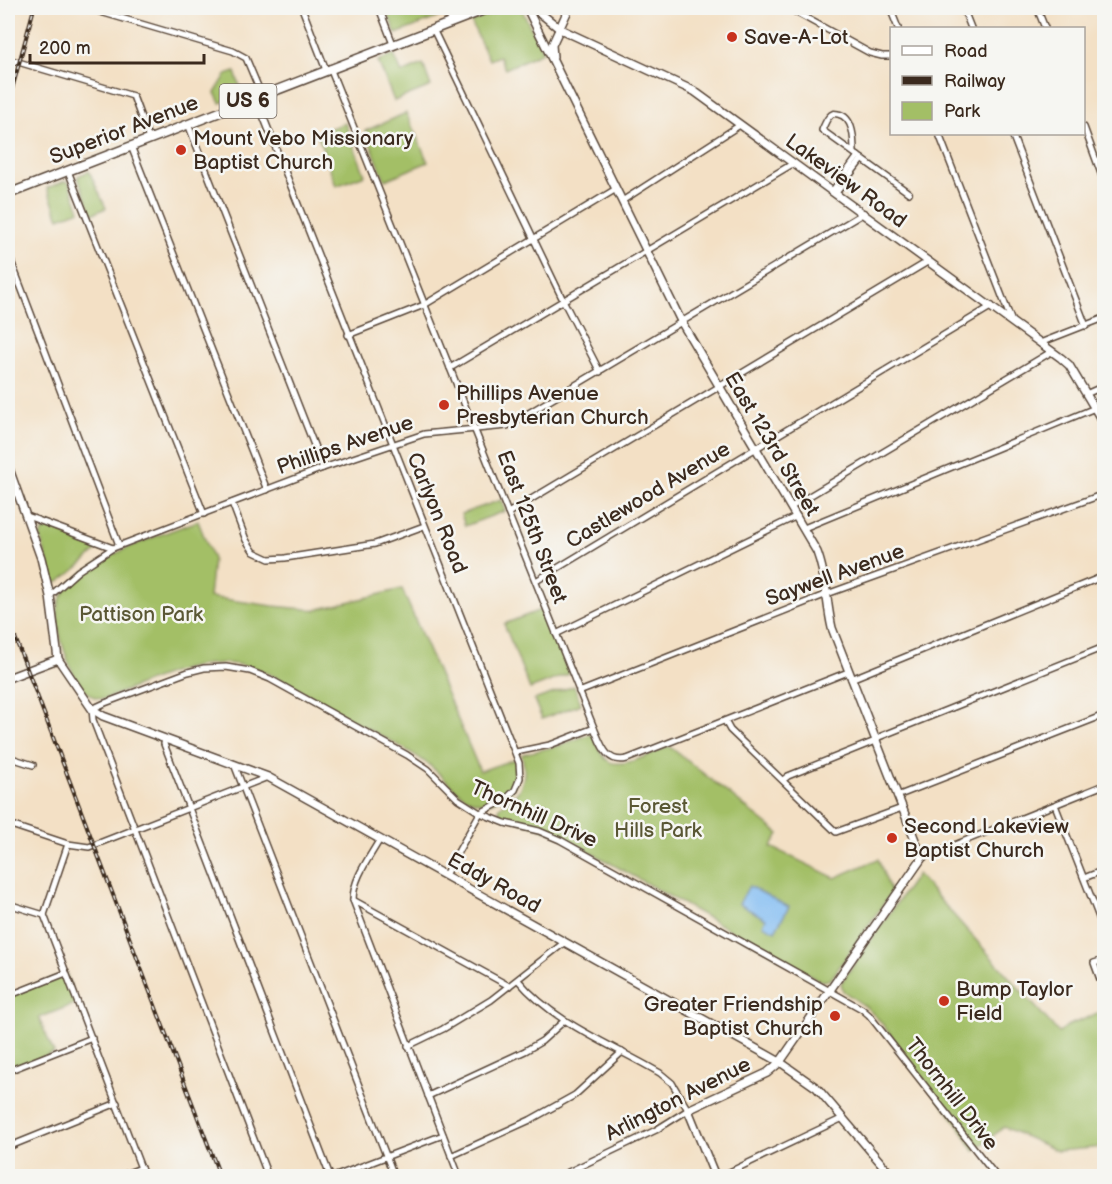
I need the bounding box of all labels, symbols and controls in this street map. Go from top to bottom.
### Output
place label: Save-A-Lot [744,25,849,50]
scale bar [30,27,204,65]
legend [890,27,1085,135]
marker: Save-A-Lot [725,30,739,44]
text: 200 m [39,38,91,59]
text: Road [944,41,988,62]
text: Railway [944,71,1006,92]
road number: US 6 [220,84,276,118]
street label: Superior Avenue [46,90,202,170]
text: Park [944,101,980,122]
place label: Mount Vebo Missionary Baptist Church [193,126,414,175]
street label: Lakeview Road [781,129,911,233]
marker: Mount Vebo Missionary Baptist Church [174,143,188,157]
street label: East 123rd Street [719,368,825,521]
place label: Phillips Avenue Presbyterian Church [456,381,649,430]
marker: Phillips Avenue Presbyterian Church [437,398,451,412]
street label: Phillips Avenue [273,410,417,480]
street label: Castlewood Avenue [562,436,734,554]
street label: East 125th Street [491,447,573,608]
street label: Carlyon Road [401,449,473,577]
street label: Saywell Avenue [762,538,908,612]
park label: Pattison Park [79,602,204,627]
street label: Thornhill Drive [467,775,601,853]
park label: Forest Hills Park [614,794,703,843]
place label: Second Lakeview Baptist Church [904,814,1069,863]
marker: Second Lakeview Baptist Church [885,831,899,845]
street label: Eddy Road [443,847,545,919]
place label: Bump Taylor Field [956,977,1073,1026]
place label: Greater Friendship Baptist Church [644,992,823,1041]
marker: Bump Taylor Field [937,994,951,1008]
marker: Greater Friendship Baptist Church [828,1009,842,1023]
street label: Thornhill Drive [900,1033,1004,1155]
street label: Arlington Avenue [601,1052,755,1146]

